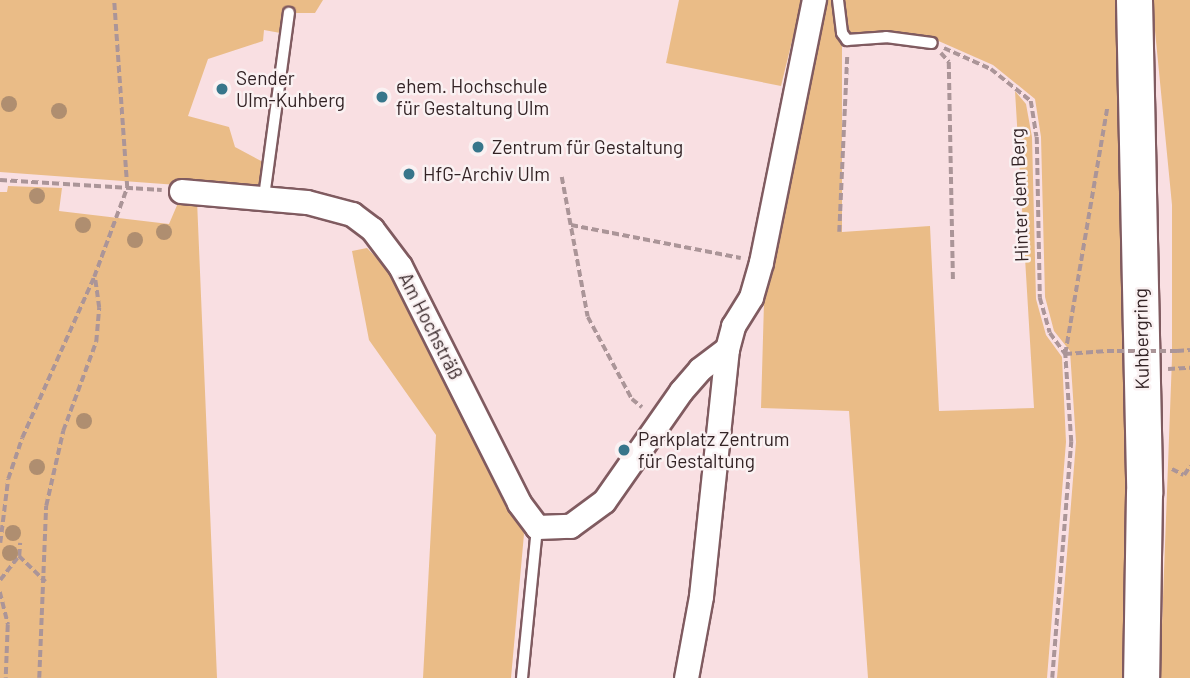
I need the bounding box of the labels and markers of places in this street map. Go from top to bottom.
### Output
place label: Sender Ulm-Kuhberg [236,67,345,111]
place label: ehem. Hochschule für Gestaltung Ulm [396,75,549,119]
marker: Sender Ulm-Kuhberg [214,81,230,97]
marker: ehem. Hochschule für Gestaltung Ulm [374,89,390,105]
place label: Zentrum für Gestaltung [492,136,683,158]
marker: Zentrum für Gestaltung [470,139,486,155]
place label: HfG-Archiv Ulm [423,163,550,185]
marker: HfG-Archiv Ulm [401,166,417,182]
place label: Parkplatz Zentrum für Gestaltung [638,428,790,472]
marker: Parkplatz Zentrum für Gestaltung [616,442,632,458]

